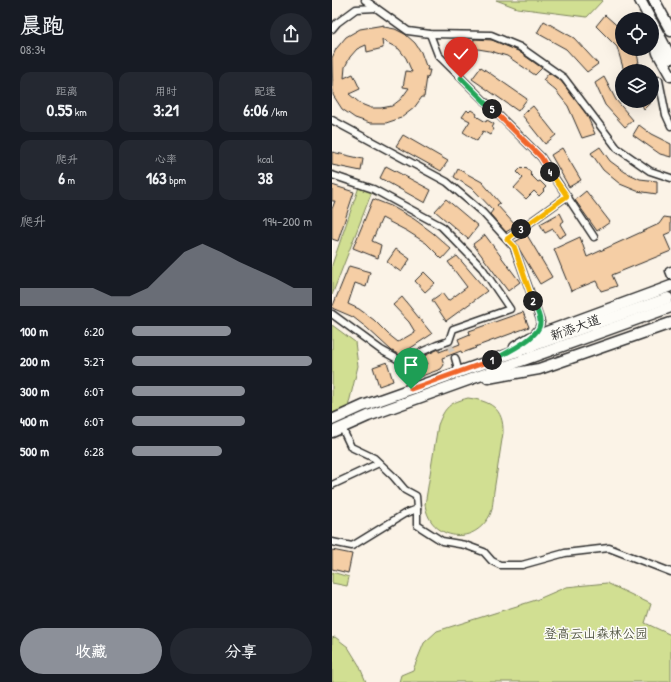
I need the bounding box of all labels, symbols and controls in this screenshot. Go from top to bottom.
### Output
text: 晨跑 [20,10,64,40]
map controls [615,12,659,108]
button: locate [615,12,659,56]
button: share [270,13,312,55]
pin [444,37,478,78]
text: 08:34 [20,40,45,58]
icon: check [450,43,472,65]
button: layers [615,64,659,108]
text: 距离 [56,84,78,98]
text: 用时 [155,84,177,98]
text: 配速 [254,84,276,98]
text: 0.55 [47,98,72,121]
text: 3:21 [153,98,179,121]
text: 6:06 [243,98,268,121]
pin: 5 [482,99,502,119]
text: 5 [490,102,494,116]
text: km [72,105,87,119]
text: /km [268,105,288,119]
text: 爬升 [56,152,78,166]
text: 心率 [155,152,177,166]
text: kcal [257,152,273,166]
pin: 4 [540,162,560,182]
text: 4 [548,165,552,179]
text: 6 [58,166,65,189]
text: 163 [146,166,167,189]
text: 38 [258,166,273,189]
text: m [65,173,75,187]
text: bpm [167,173,186,187]
text: 爬升 [20,212,46,230]
text: 194–200 m [263,212,312,230]
pin: 3 [511,219,531,239]
text: 3 [519,222,523,236]
pin: 2 [523,291,543,311]
text: 2 [530,294,536,308]
street label: 新添大道 [547,310,603,344]
text: 100 m [20,322,48,340]
text: 6:20 [84,322,104,340]
pin [394,348,428,389]
pin: 1 [482,350,502,370]
text: 200 m [20,352,50,370]
text: 5:27 [84,352,105,370]
text: 1 [490,353,494,367]
icon: arrive [400,354,422,376]
text: 300 m [20,382,49,400]
text: 6:07 [84,382,104,400]
text: 400 m [20,412,48,430]
text: 6:07 [84,412,104,430]
text: 500 m [20,442,49,460]
text: 6:28 [84,442,104,460]
park label: 登高云山森林公园 [544,624,648,642]
button: 收藏 [20,628,162,674]
button: 分享 [170,628,312,674]

